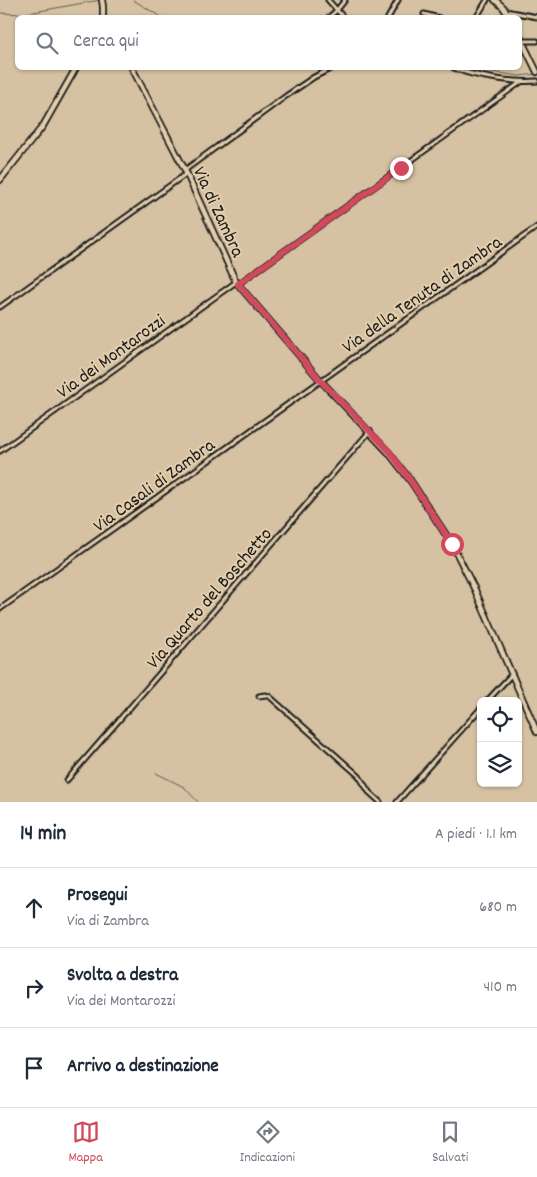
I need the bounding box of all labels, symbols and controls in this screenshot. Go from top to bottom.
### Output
search box [15,15,522,70]
icon: search [33,29,61,57]
text: Cerca qui [73,29,139,56]
route end [390,157,413,180]
street label: Via di Zambra [184,163,250,263]
street label: Via della Tenuta di Zambra [337,230,509,361]
street label: Via dei Montarozzi [52,309,172,407]
street label: Via Casali di Zambra [89,433,222,540]
street label: Via Quarto del Boschetto [142,523,280,676]
route start [441,533,464,556]
map controls [477,697,522,787]
button: locate [477,697,522,742]
button: layers [477,742,522,787]
text: 14 min [20,820,66,850]
text: A piedi · 1.1 km [435,823,517,846]
text: Prosegui [67,883,127,910]
icon: ahead [20,894,48,922]
text: 680 m [479,896,517,919]
text: Via di Zambra [67,910,149,933]
text: Svolta a destra [67,963,178,990]
icon: right [20,974,48,1002]
text: 410 m [483,976,517,999]
text: Via dei Montarozzi [67,990,175,1013]
icon: arrive [20,1054,48,1082]
text: Arrivo a destinazione [67,1054,219,1081]
tab: Mappa [69,1118,103,1168]
tab: Indicazioni [240,1118,295,1168]
tab: Salvati [432,1118,468,1168]

